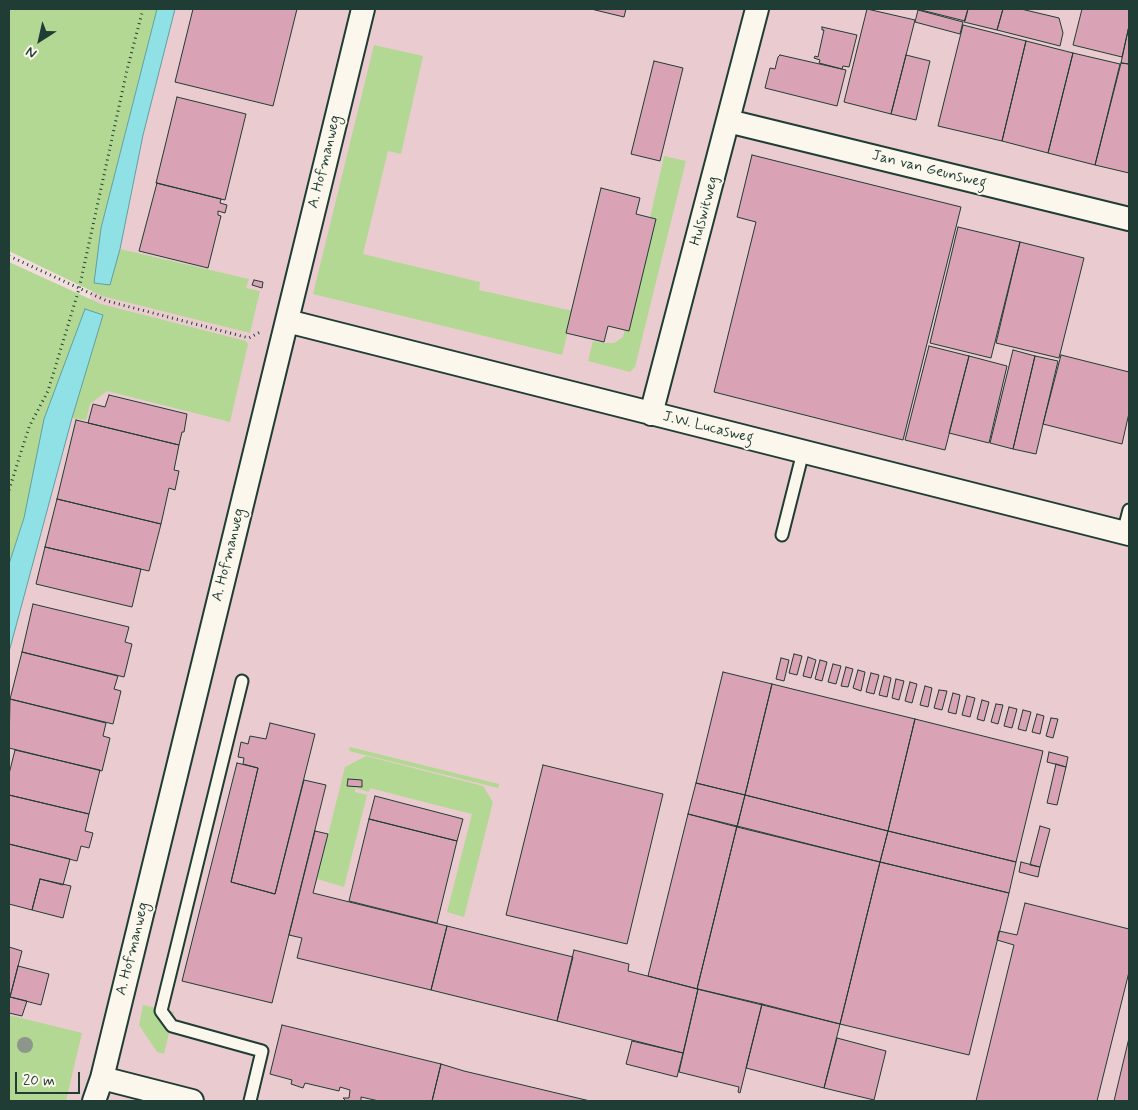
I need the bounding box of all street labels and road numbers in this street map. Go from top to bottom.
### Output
street label: A. Hofmanweg [305,114,345,210]
street label: Jan van Geunsweg [870,147,988,193]
street label: Hulswitweg [687,174,723,248]
street label: J.W. Lucasweg [661,408,755,448]
street label: A. Hofmanweg [209,507,249,603]
street label: A. Hofmanweg [113,901,153,997]

